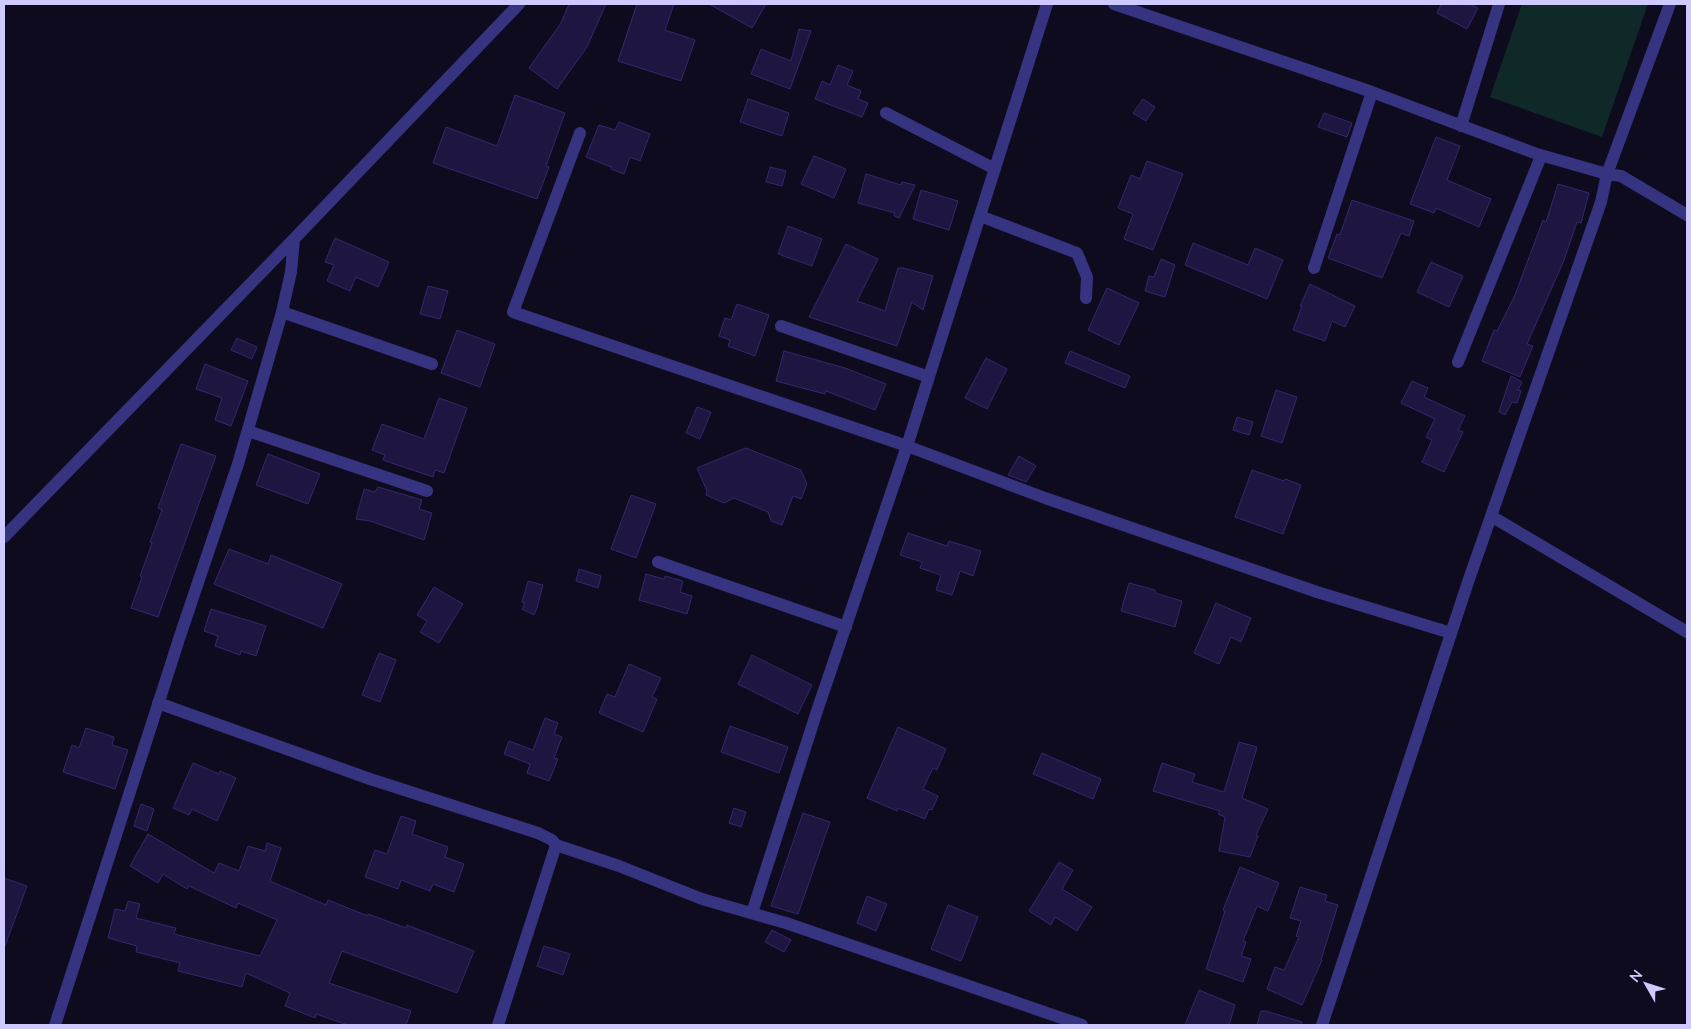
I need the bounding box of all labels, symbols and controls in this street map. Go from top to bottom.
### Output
north arrow [1621,959,1671,1009]
text: N [1626,966,1646,985]

